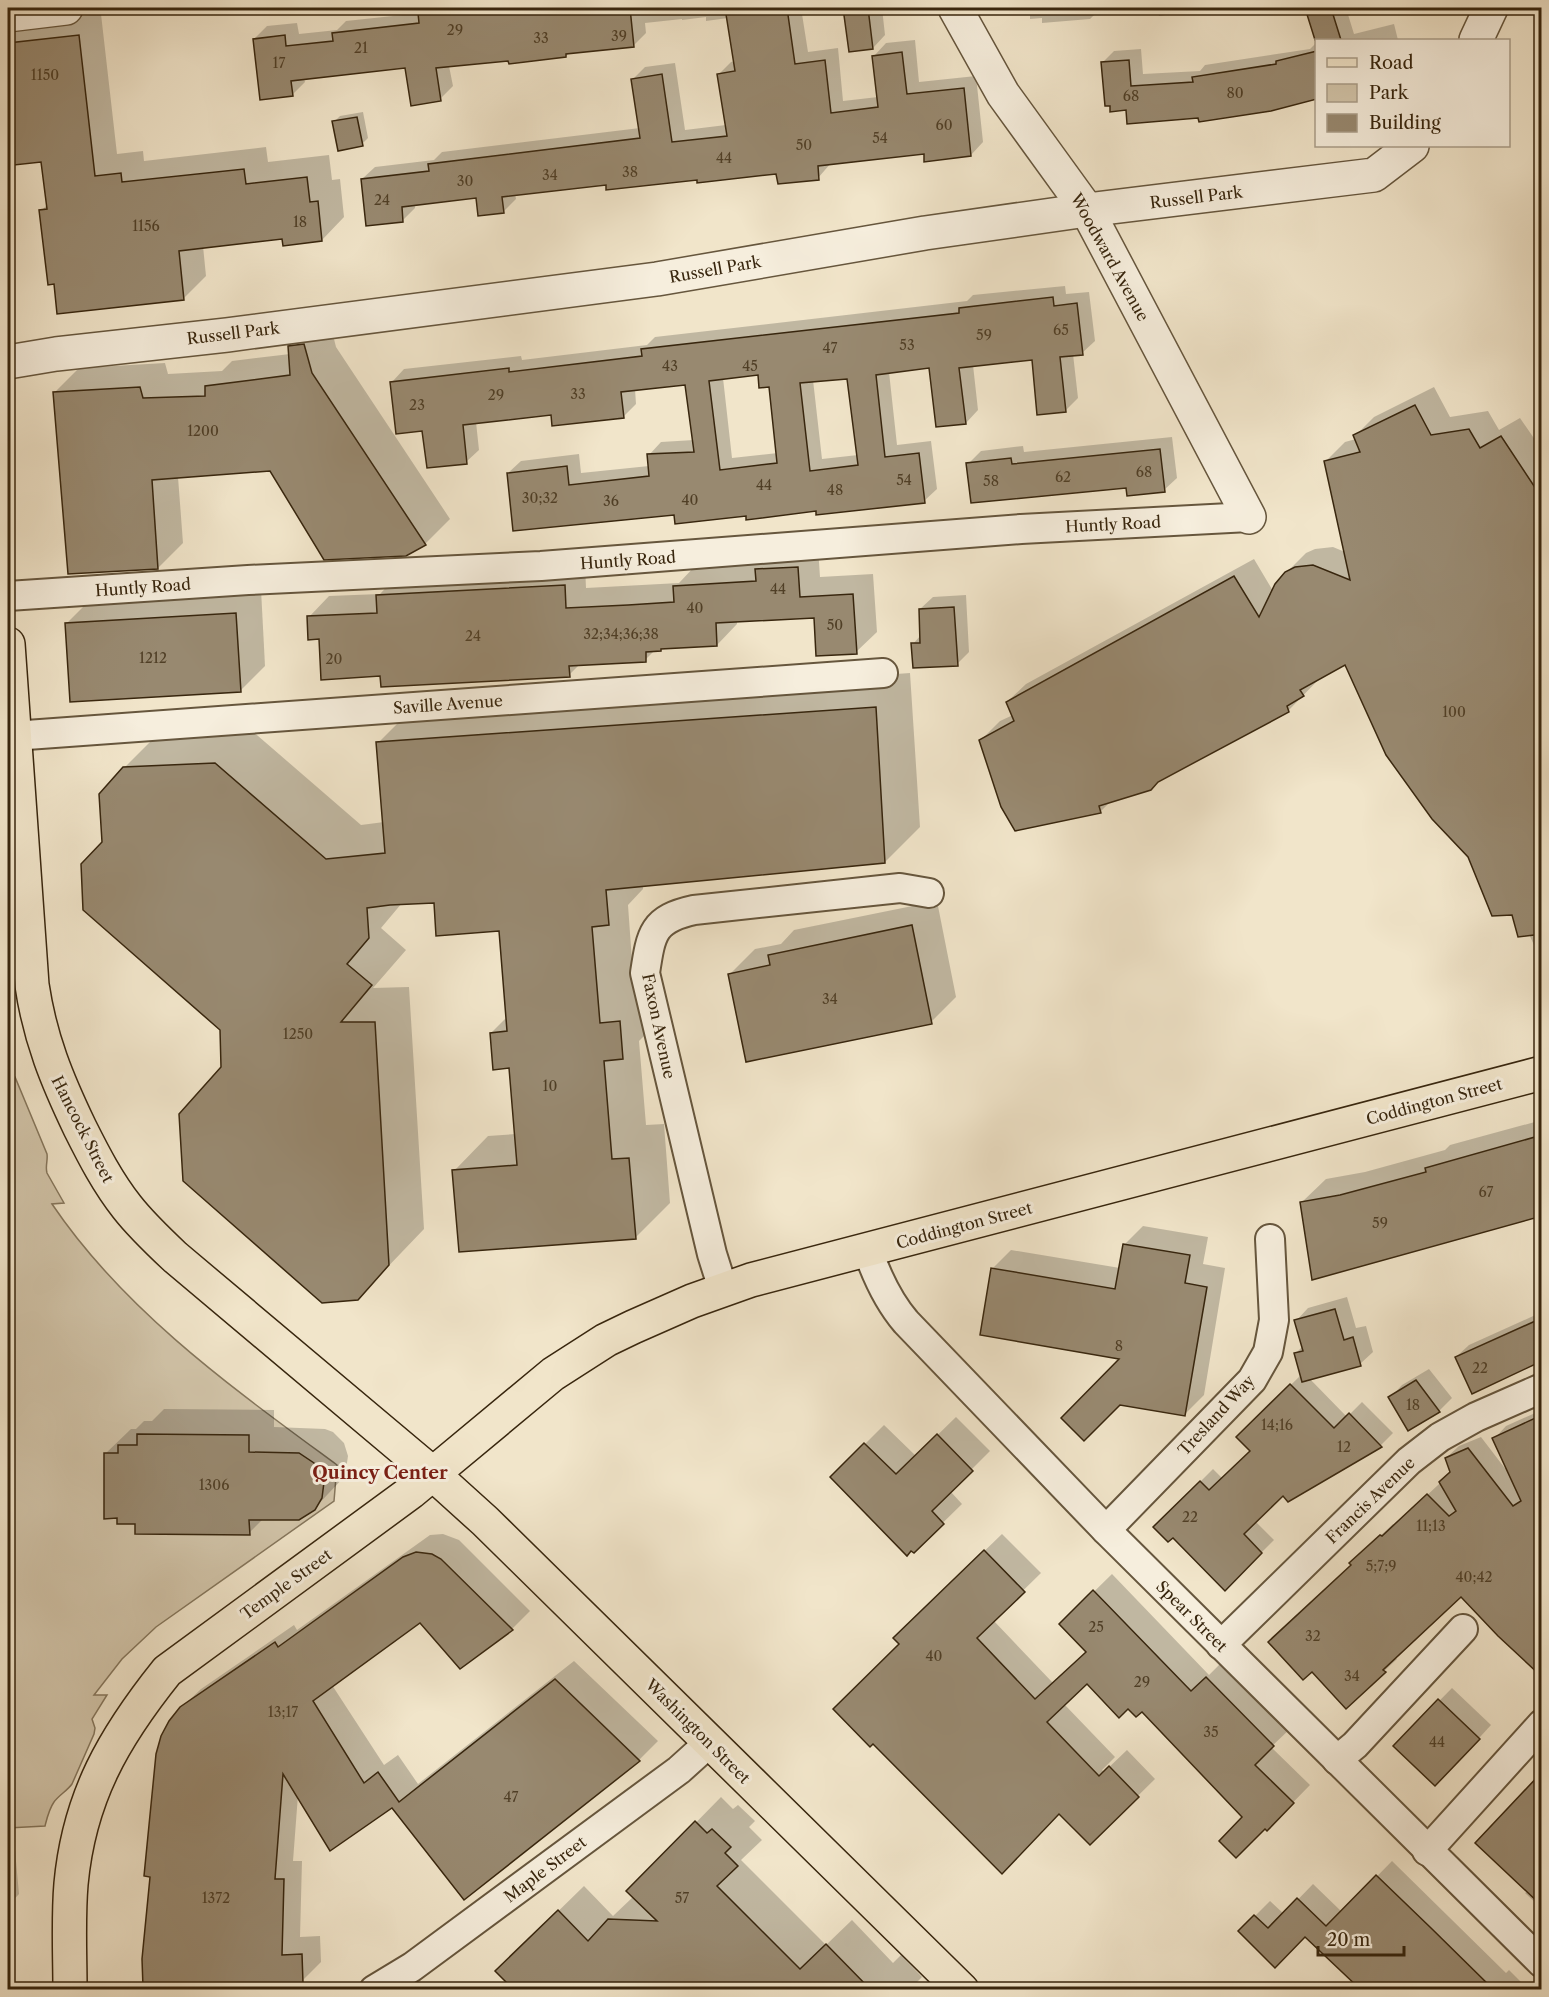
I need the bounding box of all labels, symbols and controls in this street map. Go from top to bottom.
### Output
house number: 29 [447,21,463,39]
house number: 39 [611,27,627,45]
house number: 33 [533,29,549,47]
house number: 21 [354,39,368,57]
legend [1315,39,1510,147]
text: Road [1369,52,1414,74]
house number: 17 [273,54,285,72]
house number: 1150 [31,66,59,84]
text: Park [1369,82,1410,104]
house number: 80 [1226,84,1244,102]
house number: 68 [1123,87,1139,105]
text: Building [1369,112,1441,134]
house number: 60 [935,116,953,134]
house number: 54 [872,129,888,147]
house number: 50 [796,136,812,154]
house number: 44 [716,149,732,167]
house number: 38 [622,163,638,181]
house number: 34 [542,166,558,184]
house number: 30 [457,172,473,190]
street label: Russell Park [1149,181,1244,213]
street label: Woodward Avenue [1066,189,1154,325]
house number: 24 [374,191,390,209]
house number: 18 [293,213,307,231]
house number: 1156 [132,217,160,235]
street label: Russell Park [667,251,763,287]
street label: Russell Park [186,317,281,349]
house number: 65 [1053,321,1069,339]
house number: 59 [976,326,992,344]
house number: 53 [899,336,915,354]
house number: 47 [823,339,838,357]
house number: 43 [662,357,678,375]
house number: 45 [742,357,758,375]
house number: 33 [570,385,586,403]
house number: 29 [488,386,504,404]
house number: 23 [409,396,425,414]
house number: 1200 [187,422,219,440]
house number: 68 [1136,463,1152,481]
house number: 62 [1055,468,1071,486]
house number: 54 [896,471,912,489]
house number: 58 [983,472,999,490]
house number: 44 [756,476,772,494]
house number: 48 [827,481,843,499]
house number: 30;32 [522,489,558,507]
house number: 40 [682,491,699,509]
house number: 36 [603,492,619,510]
street label: Huntly Road [1065,511,1162,536]
street label: Huntly Road [579,547,677,573]
street label: Huntly Road [94,574,192,600]
house number: 44 [770,580,786,598]
house number: 40 [687,599,704,617]
house number: 50 [827,616,843,634]
house number: 32;34;36;38 [583,625,659,643]
house number: 24 [465,627,481,645]
house number: 1212 [139,649,167,667]
house number: 20 [326,650,343,668]
street label: Saville Avenue [392,690,504,718]
house number: 100 [1442,703,1466,721]
street label: Faxon Avenue [638,971,680,1081]
house number: 34 [822,990,838,1008]
house number: 1250 [283,1025,313,1043]
street label: Hancock Street [47,1072,119,1186]
street label: Coddington Street [1364,1073,1505,1129]
house number: 10 [543,1077,557,1095]
house number: 67 [1479,1183,1494,1201]
street label: Coddington Street [894,1197,1035,1253]
house number: 59 [1372,1214,1388,1232]
house number: 8 [1115,1337,1123,1355]
house number: 22 [1472,1359,1488,1377]
street label: Tresland Way [1174,1370,1259,1460]
house number: 18 [1406,1396,1420,1414]
house number: 14;16 [1261,1416,1293,1434]
house number: 12 [1337,1438,1351,1456]
street label: Francis Avenue [1321,1452,1419,1548]
district label: Quincy Center [312,1462,448,1484]
house number: 1306 [199,1476,229,1494]
house number: 22 [1182,1508,1198,1526]
house number: 11;13 [1416,1517,1446,1535]
street label: Temple Street [237,1544,336,1624]
house number: 5;7;9 [1366,1557,1396,1575]
house number: 40;42 [1455,1568,1493,1586]
street label: Spear Street [1152,1576,1232,1656]
house number: 25 [1088,1618,1104,1636]
house number: 32 [1305,1627,1321,1645]
house number: 40 [926,1647,943,1665]
house number: 34 [1344,1667,1360,1685]
house number: 29 [1134,1673,1150,1691]
street label: Washington Street [641,1674,755,1788]
house number: 13;17 [268,1703,298,1721]
house number: 35 [1203,1723,1219,1741]
house number: 44 [1429,1733,1445,1751]
house number: 47 [504,1788,519,1806]
street label: Maple Street [500,1831,590,1906]
house number: 1372 [202,1889,230,1907]
house number: 57 [675,1889,689,1907]
scale bar [1318,1919,1404,1957]
text: 20 m [1327,1929,1371,1951]

